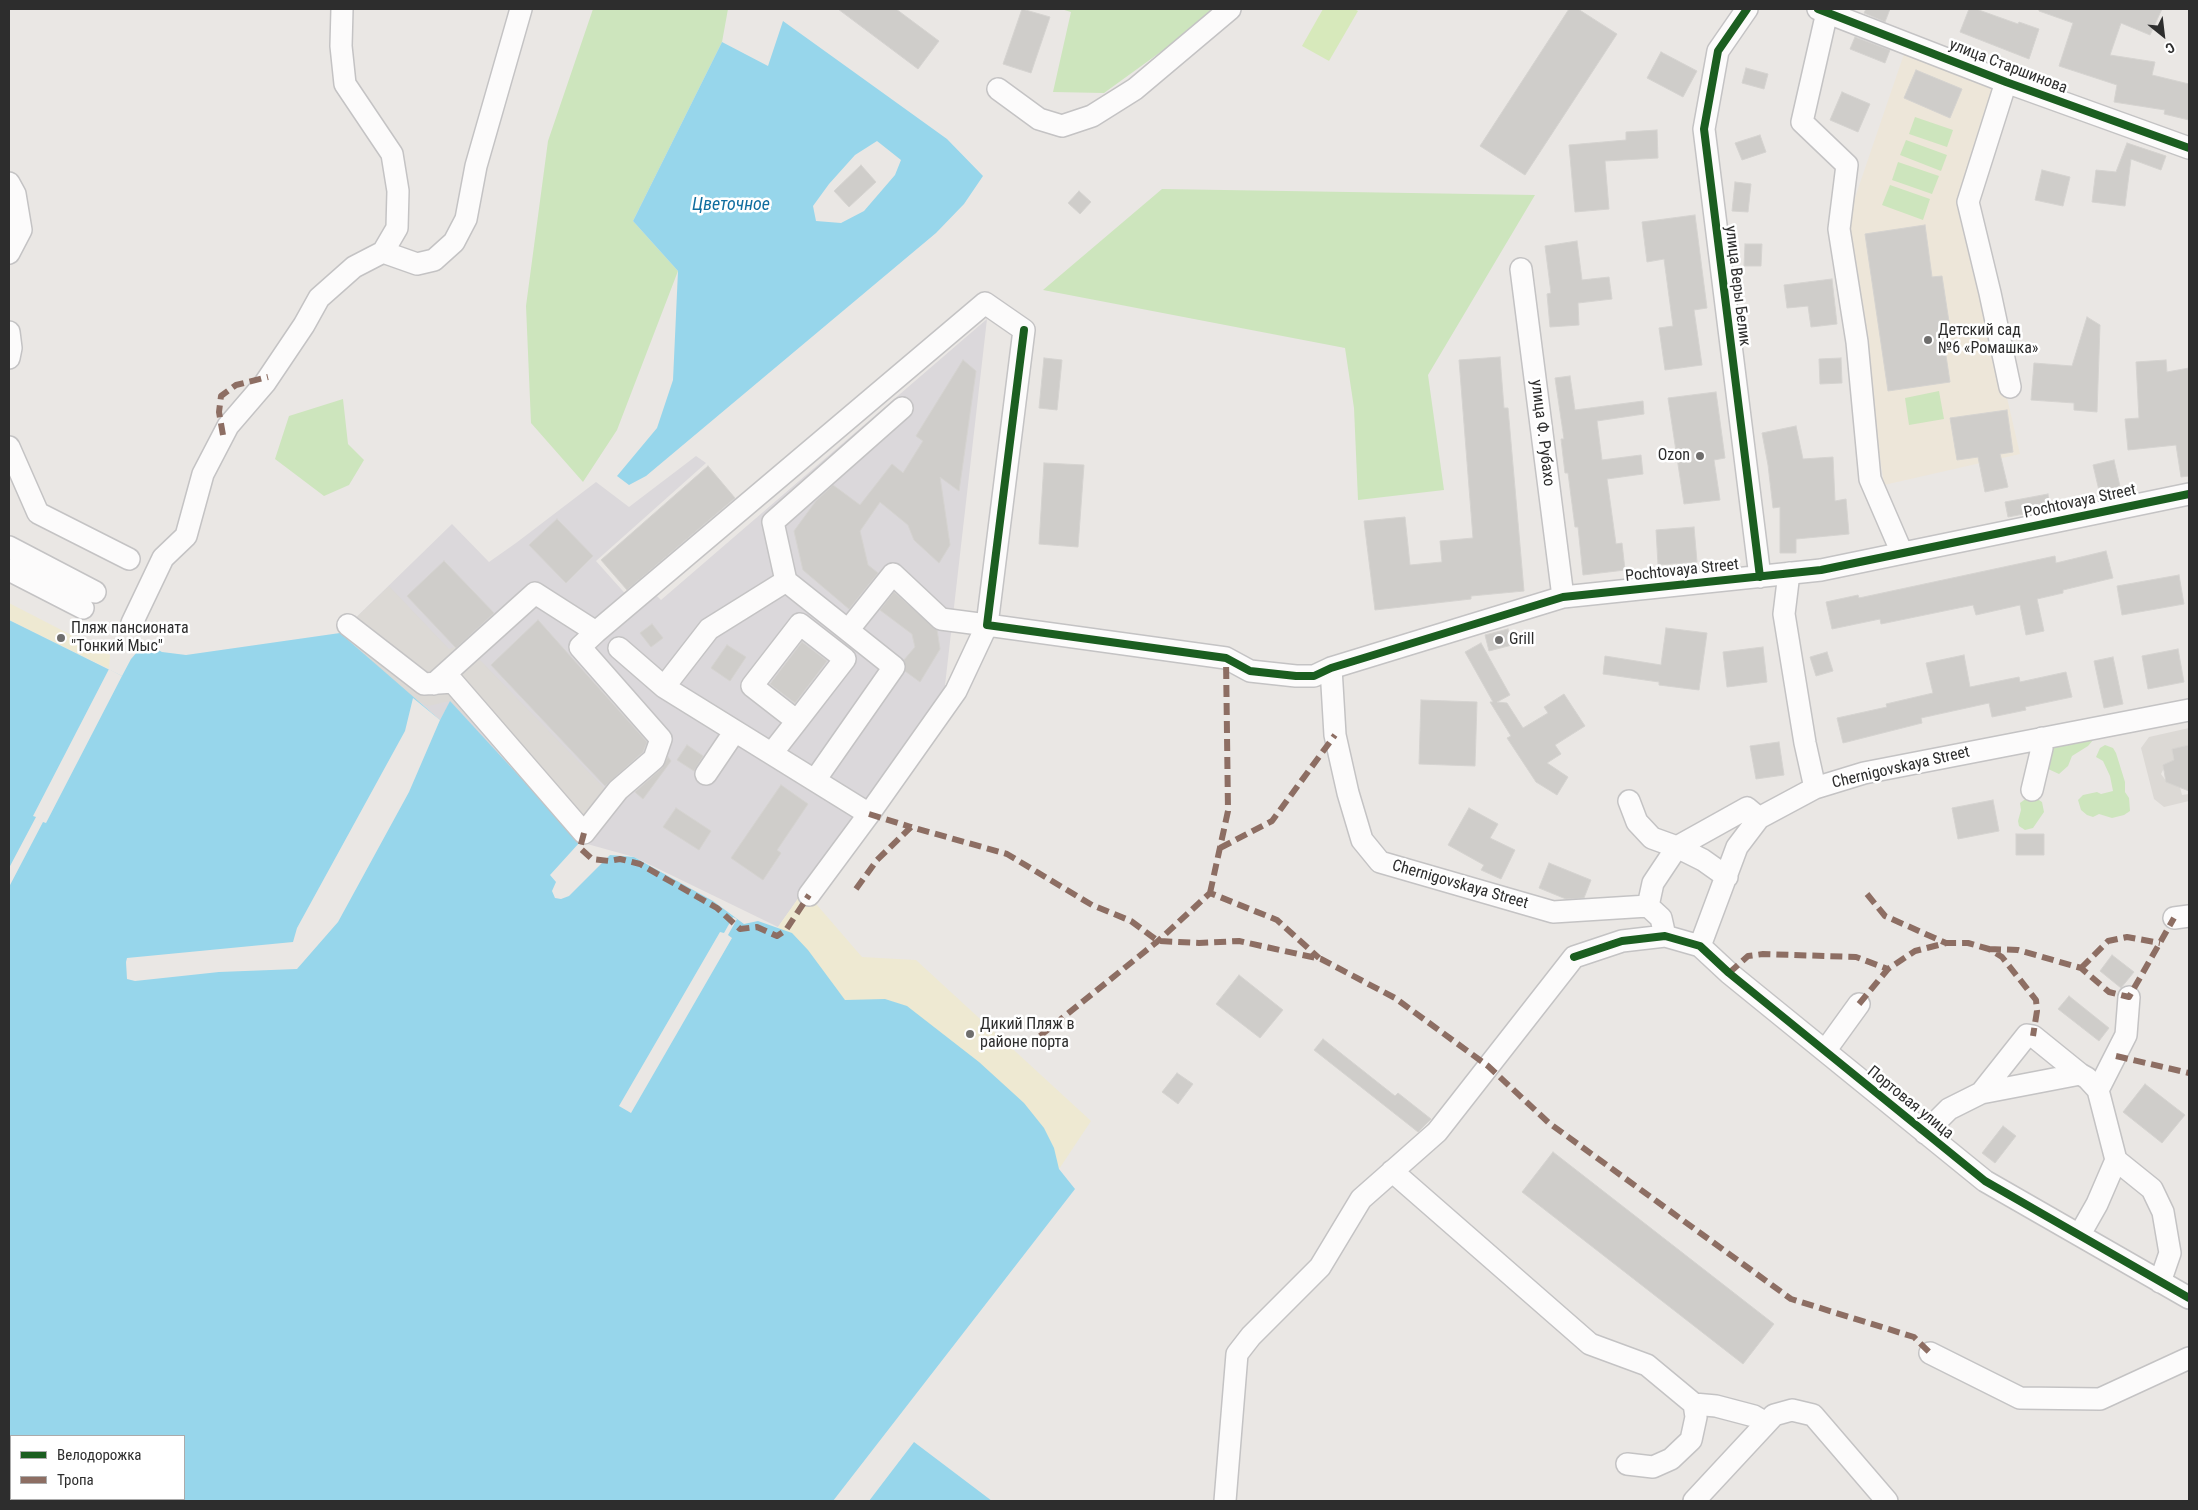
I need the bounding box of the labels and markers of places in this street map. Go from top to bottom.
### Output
place label: Детский сад №6 «Ромашка» [1938,321,2039,359]
marker: Детский сад №6 «Ромашка» [1922,334,1934,346]
place label: Ozon [1658,446,1690,466]
marker: Ozon [1694,450,1706,462]
place label: Пляж пансионата "Тонкий Мыс" [71,619,189,657]
place label: Grill [1509,630,1534,650]
marker: Пляж пансионата "Тонкий Мыс" [55,632,67,644]
marker: Grill [1493,634,1505,646]
place label: Дикий Пляж в районе порта [980,1015,1075,1053]
marker: Дикий Пляж в районе порта [964,1028,976,1040]

